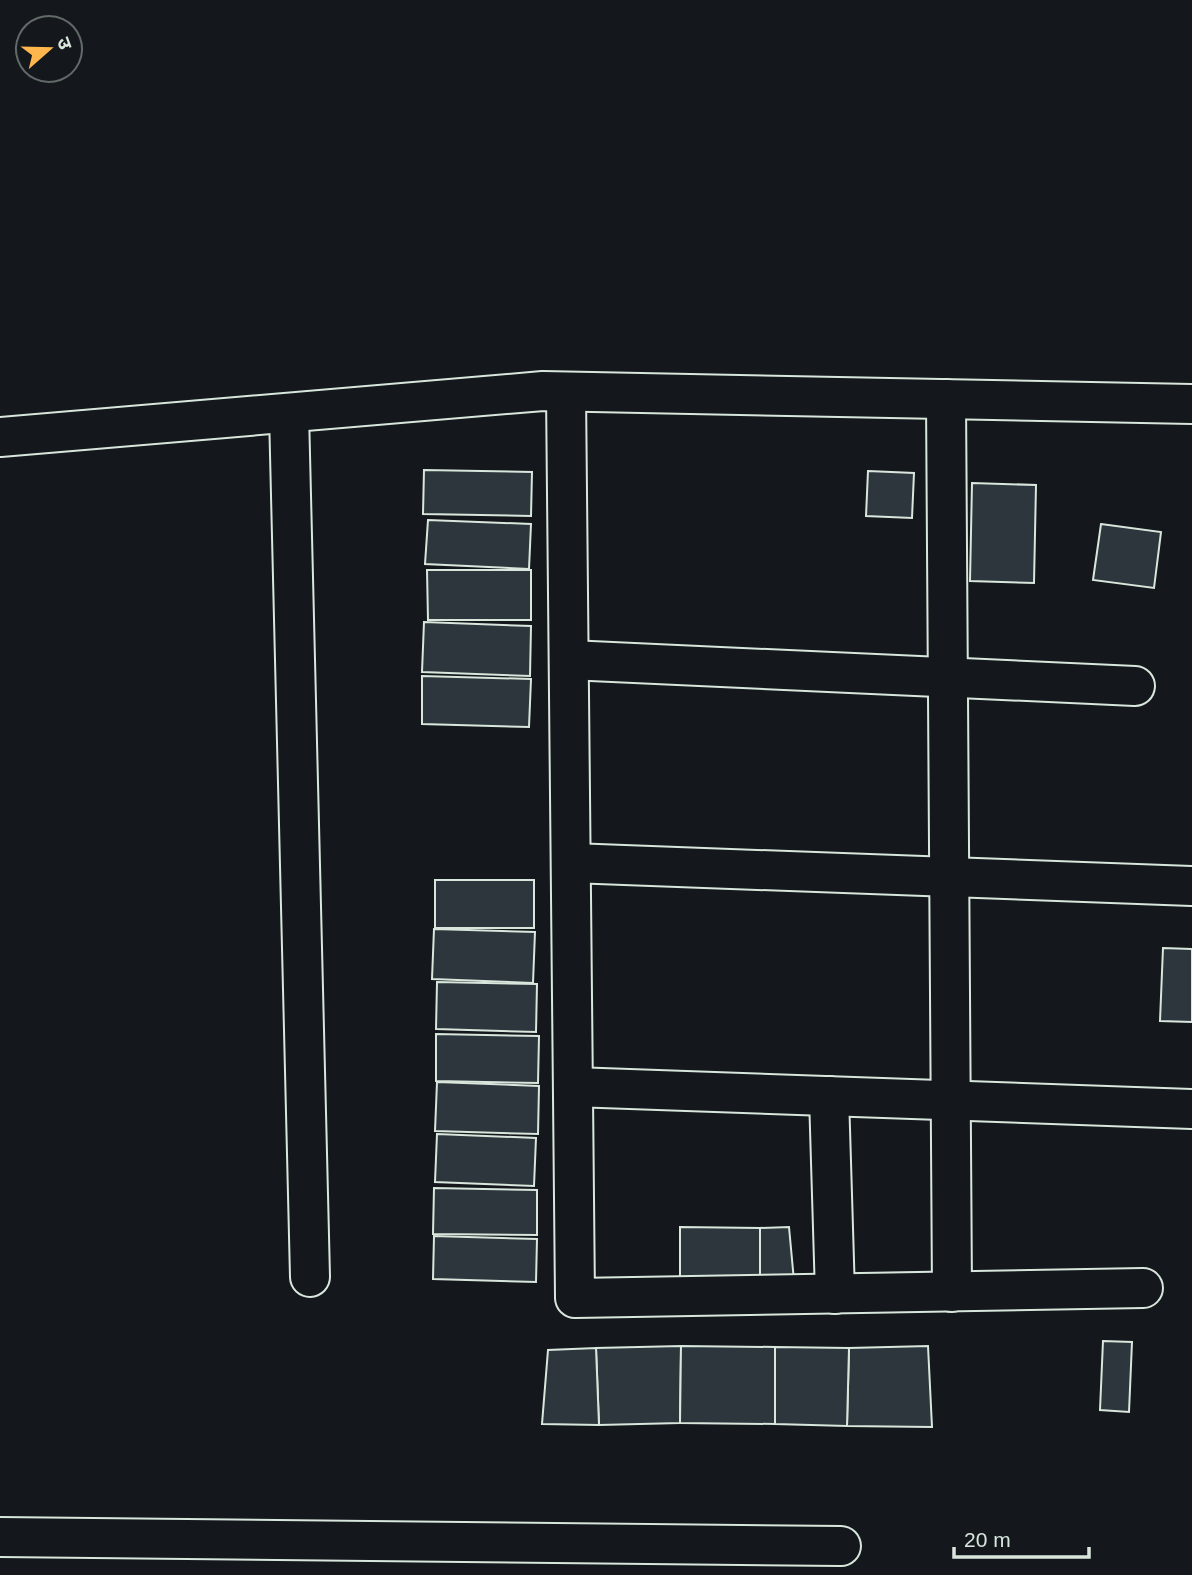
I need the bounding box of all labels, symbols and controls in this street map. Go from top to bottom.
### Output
north arrow [14,14,84,84]
text: उ [53,35,77,53]
scale bar [954,1516,1089,1560]
text: 20 m [964,1528,1011,1551]

